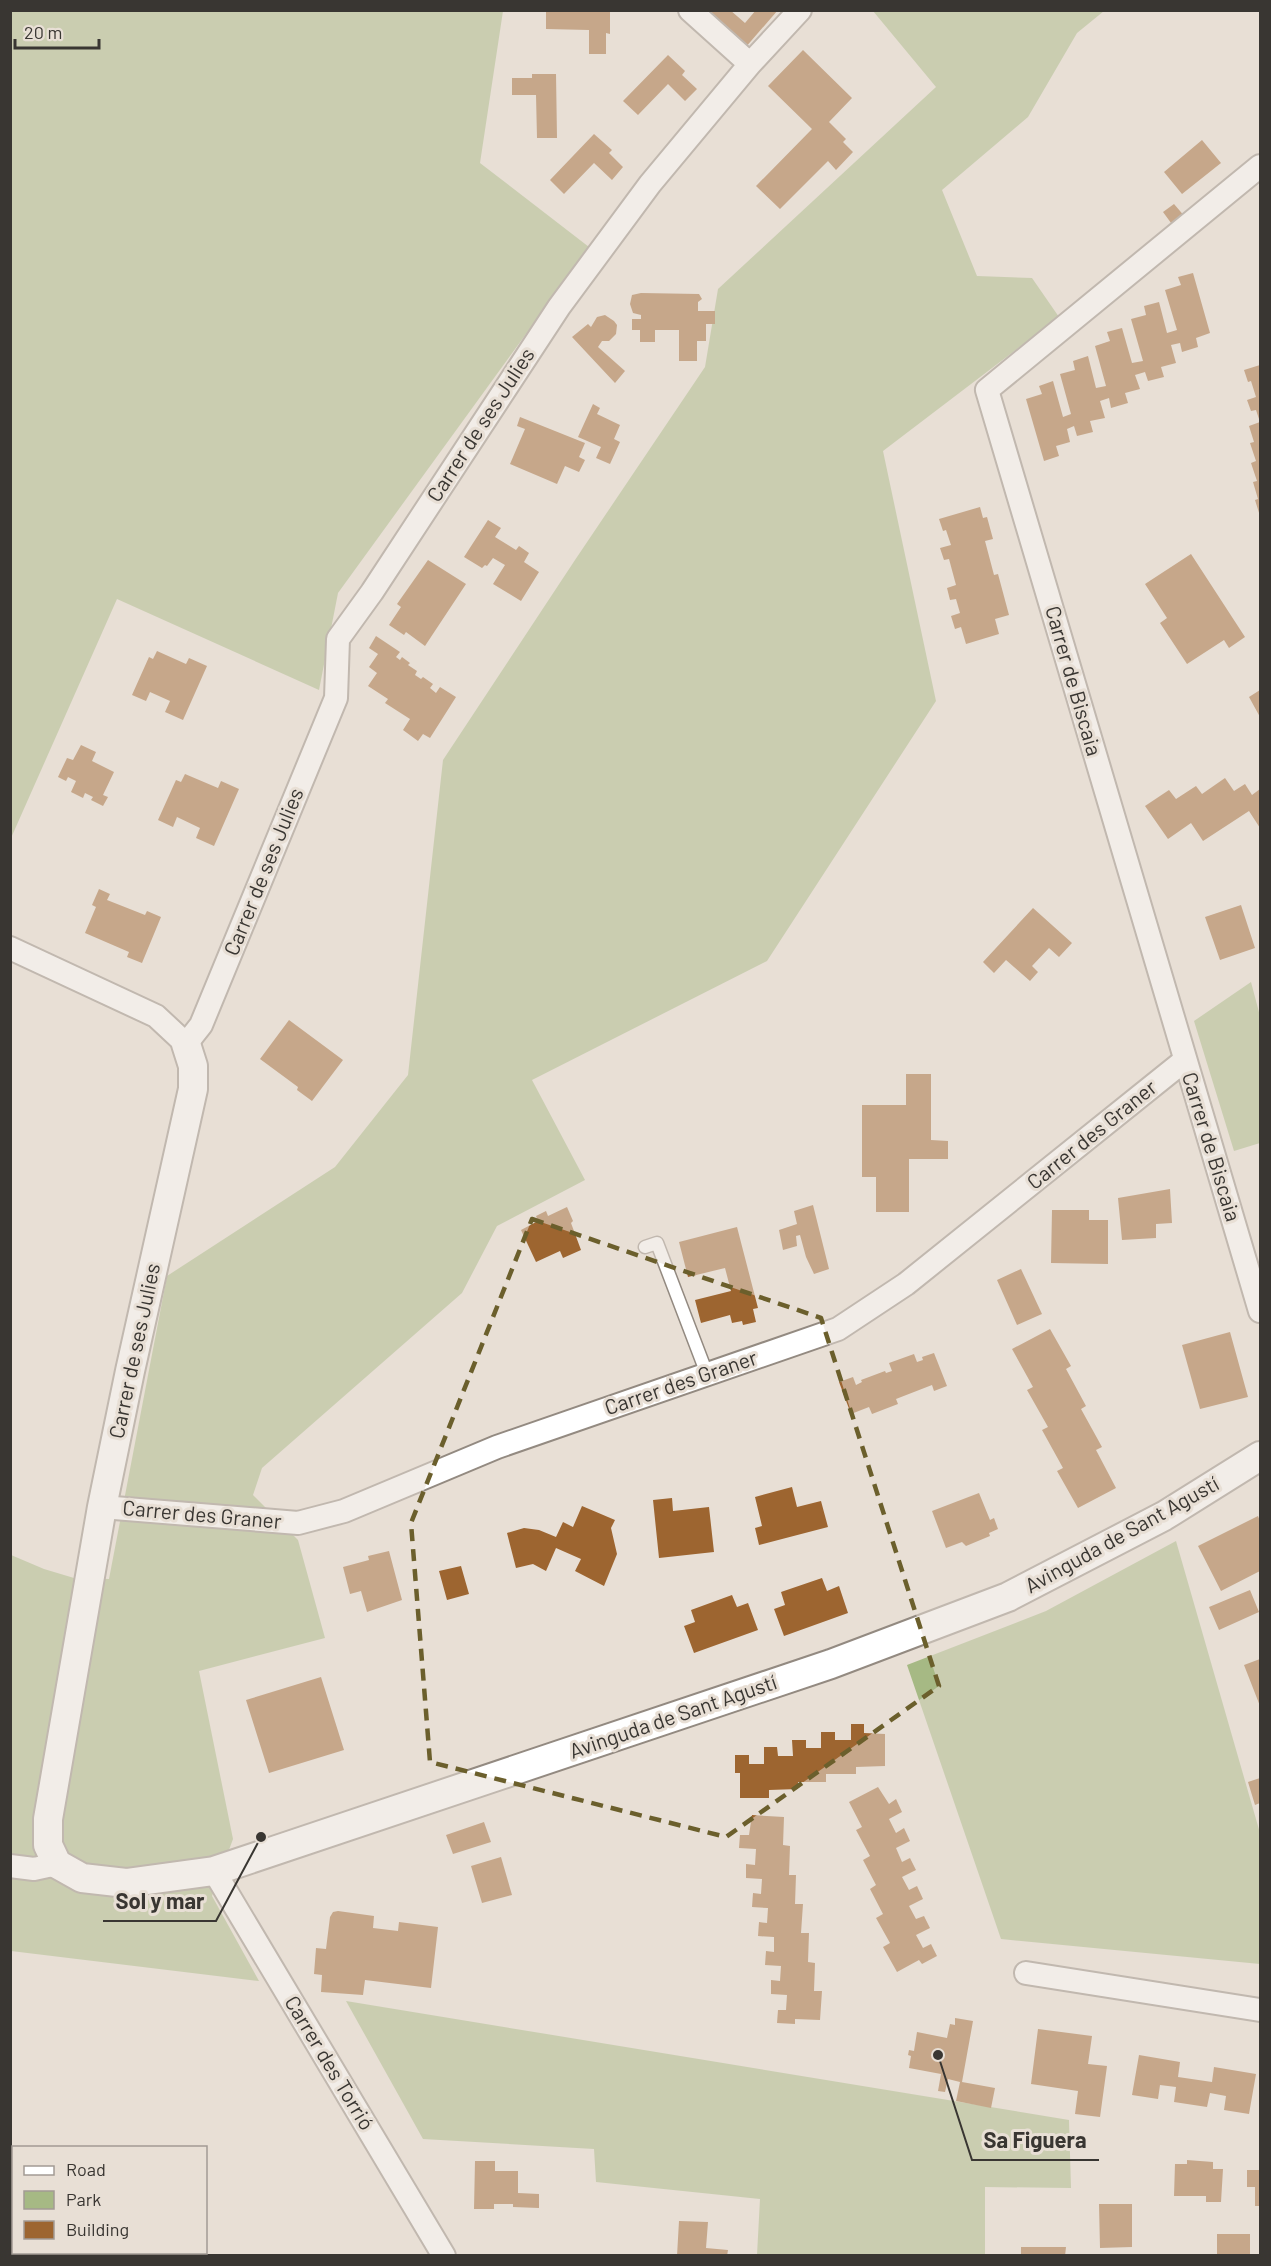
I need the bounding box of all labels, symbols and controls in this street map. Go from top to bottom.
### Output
scale bar [15,12,99,50]
text: 20 m [24,21,62,43]
street label: Carrer de ses Julies [421,343,539,506]
street label: Carrer de Biscaia [1041,603,1108,758]
street label: Carrer de ses Julies [218,784,308,959]
street label: Carrer de Biscaia [1178,1069,1247,1224]
street label: Carrer des Graner [1021,1074,1161,1194]
street label: Carrer de ses Julies [103,1261,164,1441]
street label: Carrer des Graner [601,1344,760,1419]
street label: Avinguda de Sant Agustí [1020,1470,1223,1597]
street label: Carrer des Graner [122,1494,283,1533]
street label: Avinguda de Sant Agustí [566,1668,780,1763]
callout: Sol y mar [103,1881,216,1921]
text: Sol y mar [115,1887,205,1913]
street label: Carrer des Torrió [280,1991,380,2134]
callout: Sa Figuera [972,2120,1099,2160]
text: Sa Figuera [983,2126,1087,2152]
legend [12,2146,207,2254]
text: Road [66,2158,106,2180]
text: Park [66,2188,101,2210]
text: Building [66,2218,129,2240]

